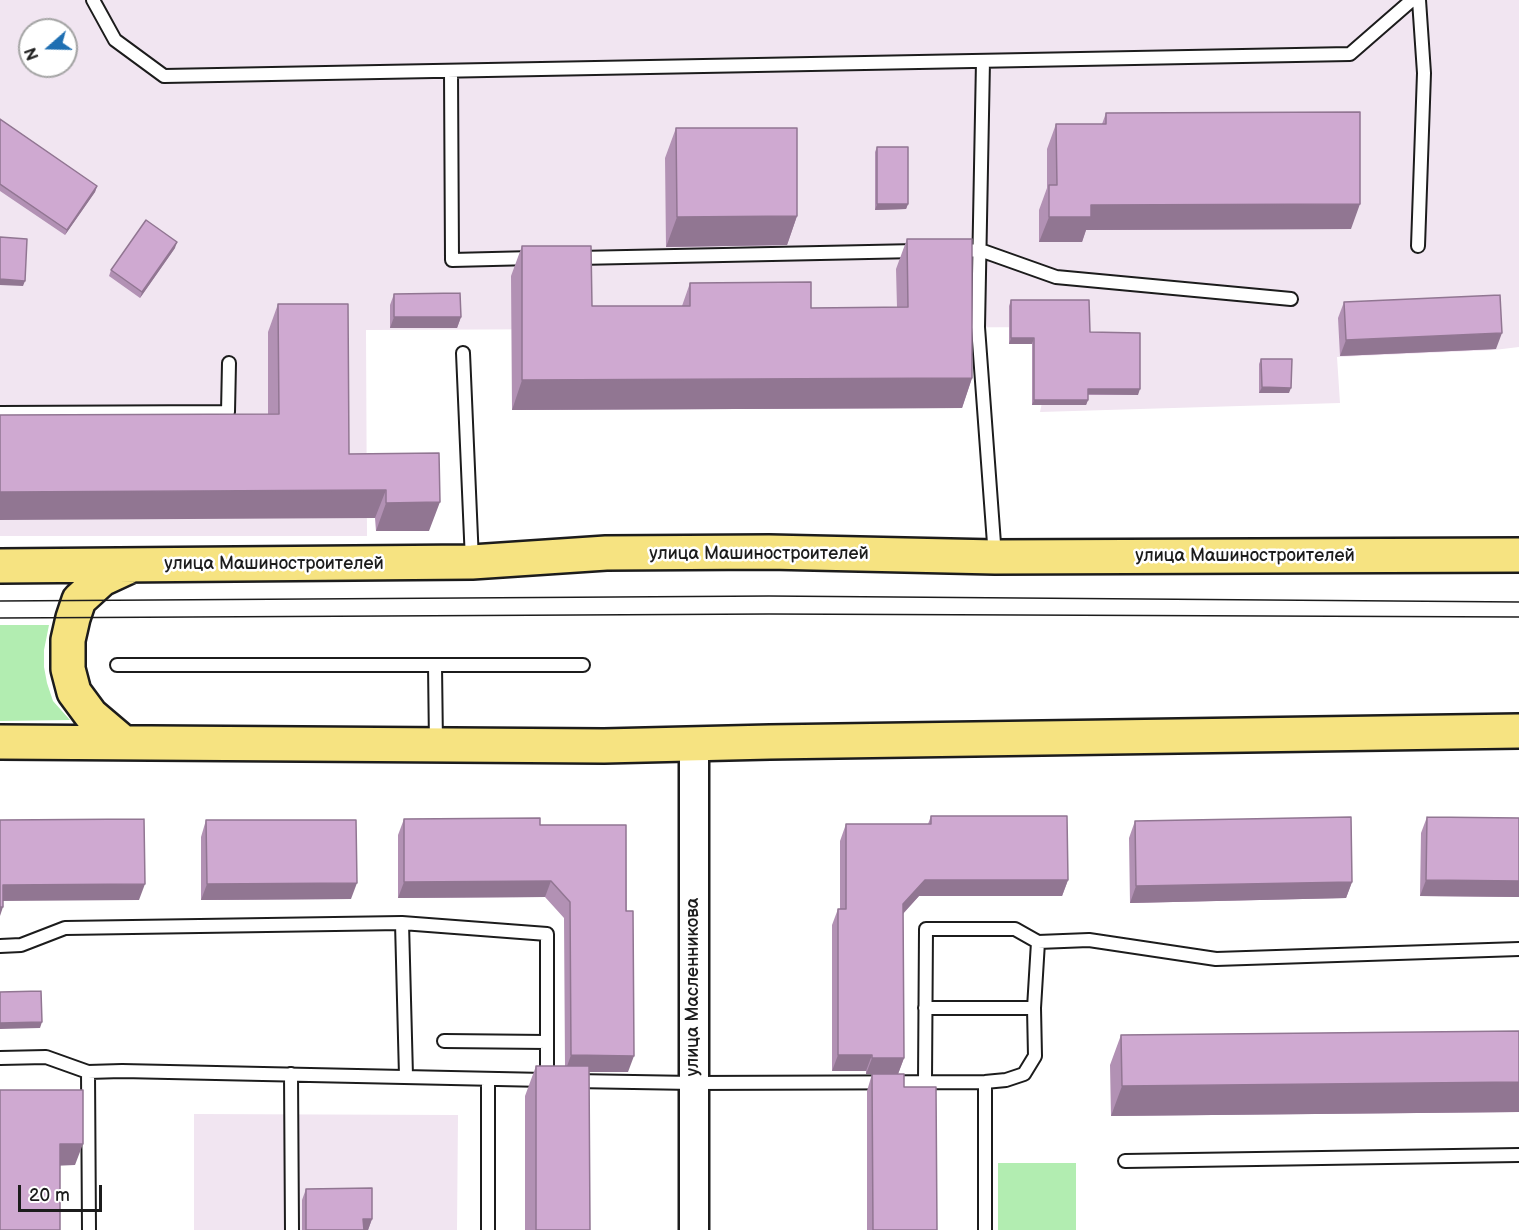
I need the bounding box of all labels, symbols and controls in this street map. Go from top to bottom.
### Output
north arrow [18,18,78,78]
text: N [22,45,43,63]
street label: улица Машиностроителей [649,543,869,565]
street label: улица Машиностроителей [1135,545,1355,567]
street label: улица Машиностроителей [164,553,384,575]
street label: улица Масленникова [682,898,704,1076]
scale bar [21,1173,105,1211]
text: 20 m [29,1185,70,1206]

